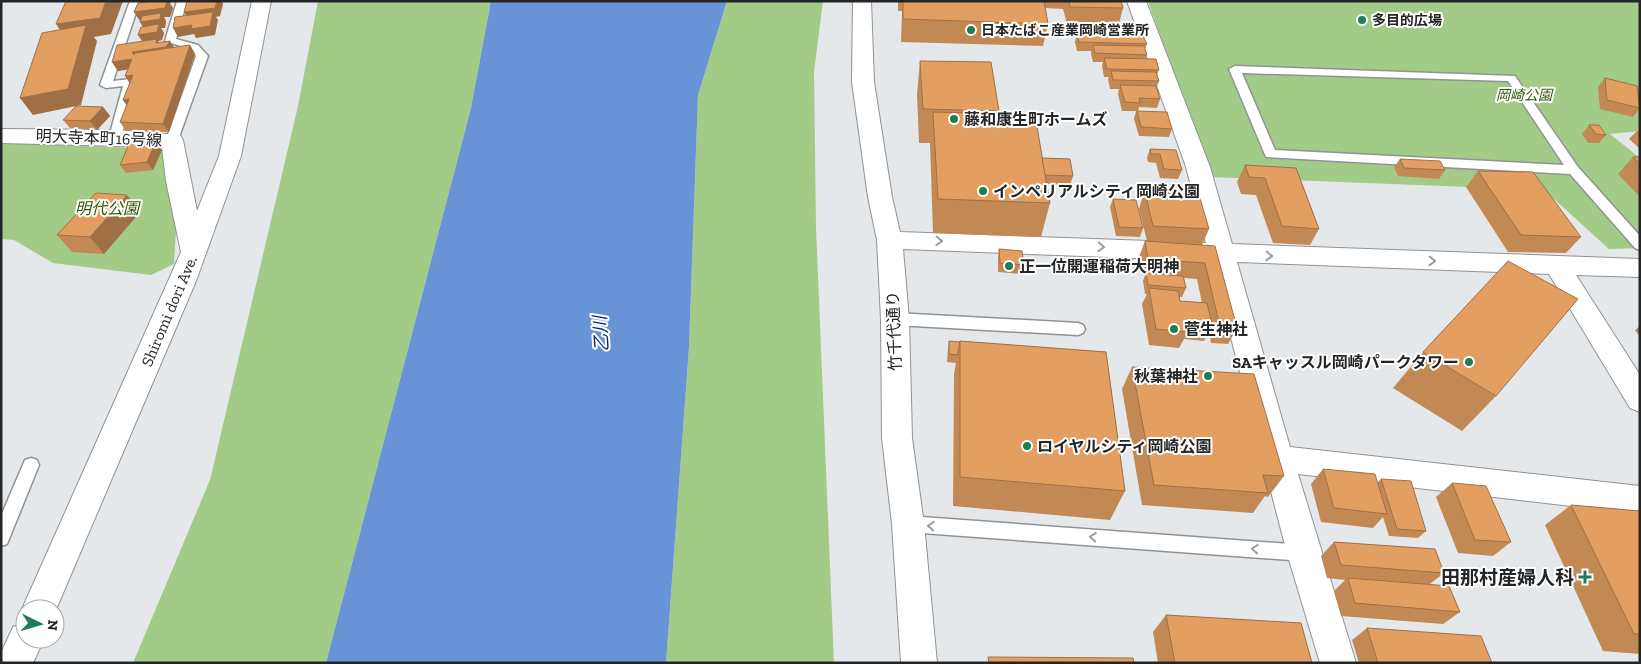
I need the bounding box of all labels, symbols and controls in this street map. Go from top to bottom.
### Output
place label: 多目的広場 [1372,12,1442,29]
marker: 多目的広場 [1356,14,1368,26]
place label: 日本たばこ産業岡崎営業所 [981,22,1149,39]
marker: 日本たばこ産業岡崎営業所 [965,24,977,36]
park label: 岡崎公園 [1496,87,1554,104]
place label: 藤和康生町ホームズ [964,110,1108,129]
marker: 藤和康生町ホームズ [948,113,960,125]
street label: 明大寺本町16号線 [35,126,163,150]
place label: インペリアルシティ岡崎公園 [993,182,1200,201]
marker: インペリアルシティ岡崎公園 [977,185,989,197]
park label: 明代公園 [75,199,141,218]
one-way arrow [935,236,943,247]
one-way arrow [1097,242,1105,253]
one-way arrow [1265,250,1273,261]
street label: Shiromi dori Ave. [137,253,201,369]
one-way arrow [1428,256,1436,267]
place label: 正一位開運稲荷大明神 [1019,257,1179,276]
marker: 正一位開運稲荷大明神 [1003,260,1015,272]
street label: 竹千代通り [883,291,905,371]
water label: 乙川 [589,313,613,353]
place label: 菅生神社 [1184,320,1248,339]
marker: 菅生神社 [1168,323,1180,335]
place label: SAキャッスル岡崎パークタワー [1232,353,1459,372]
marker: SAキャッスル岡崎パークタワー [1463,356,1475,368]
place label: 秋葉神社 [1134,367,1198,386]
marker: 秋葉神社 [1202,370,1214,382]
place label: ロイヤルシティ岡崎公園 [1037,437,1212,456]
marker: ロイヤルシティ岡崎公園 [1021,440,1033,452]
one-way arrow [927,520,935,531]
one-way arrow [1089,532,1097,543]
one-way arrow [1251,544,1259,555]
place label: 田那村産婦人科 [1441,566,1574,589]
marker: 田那村産婦人科 [1578,570,1592,584]
north arrow [15,599,65,649]
text: N [43,619,61,631]

